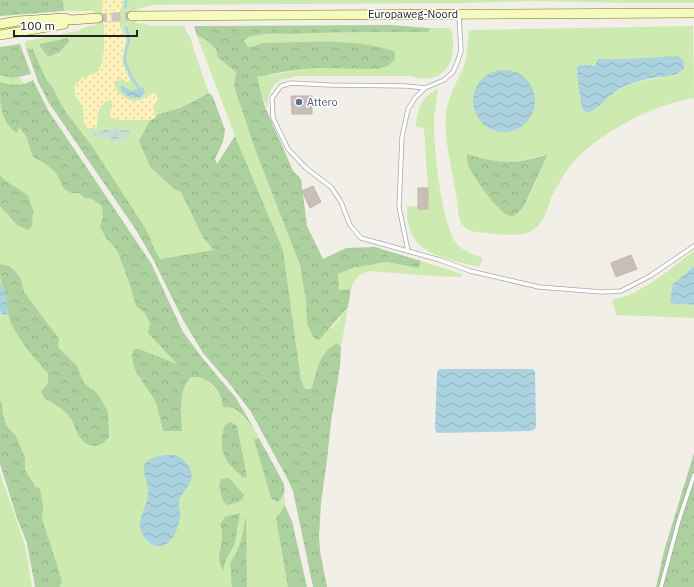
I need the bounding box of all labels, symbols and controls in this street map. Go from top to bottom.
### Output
street label: Europaweg-Noord [368,7,458,21]
scale bar [14,12,137,38]
text: 100 m [20,18,55,33]
place label: Attero [307,95,338,109]
marker: Attero [294,97,304,107]

